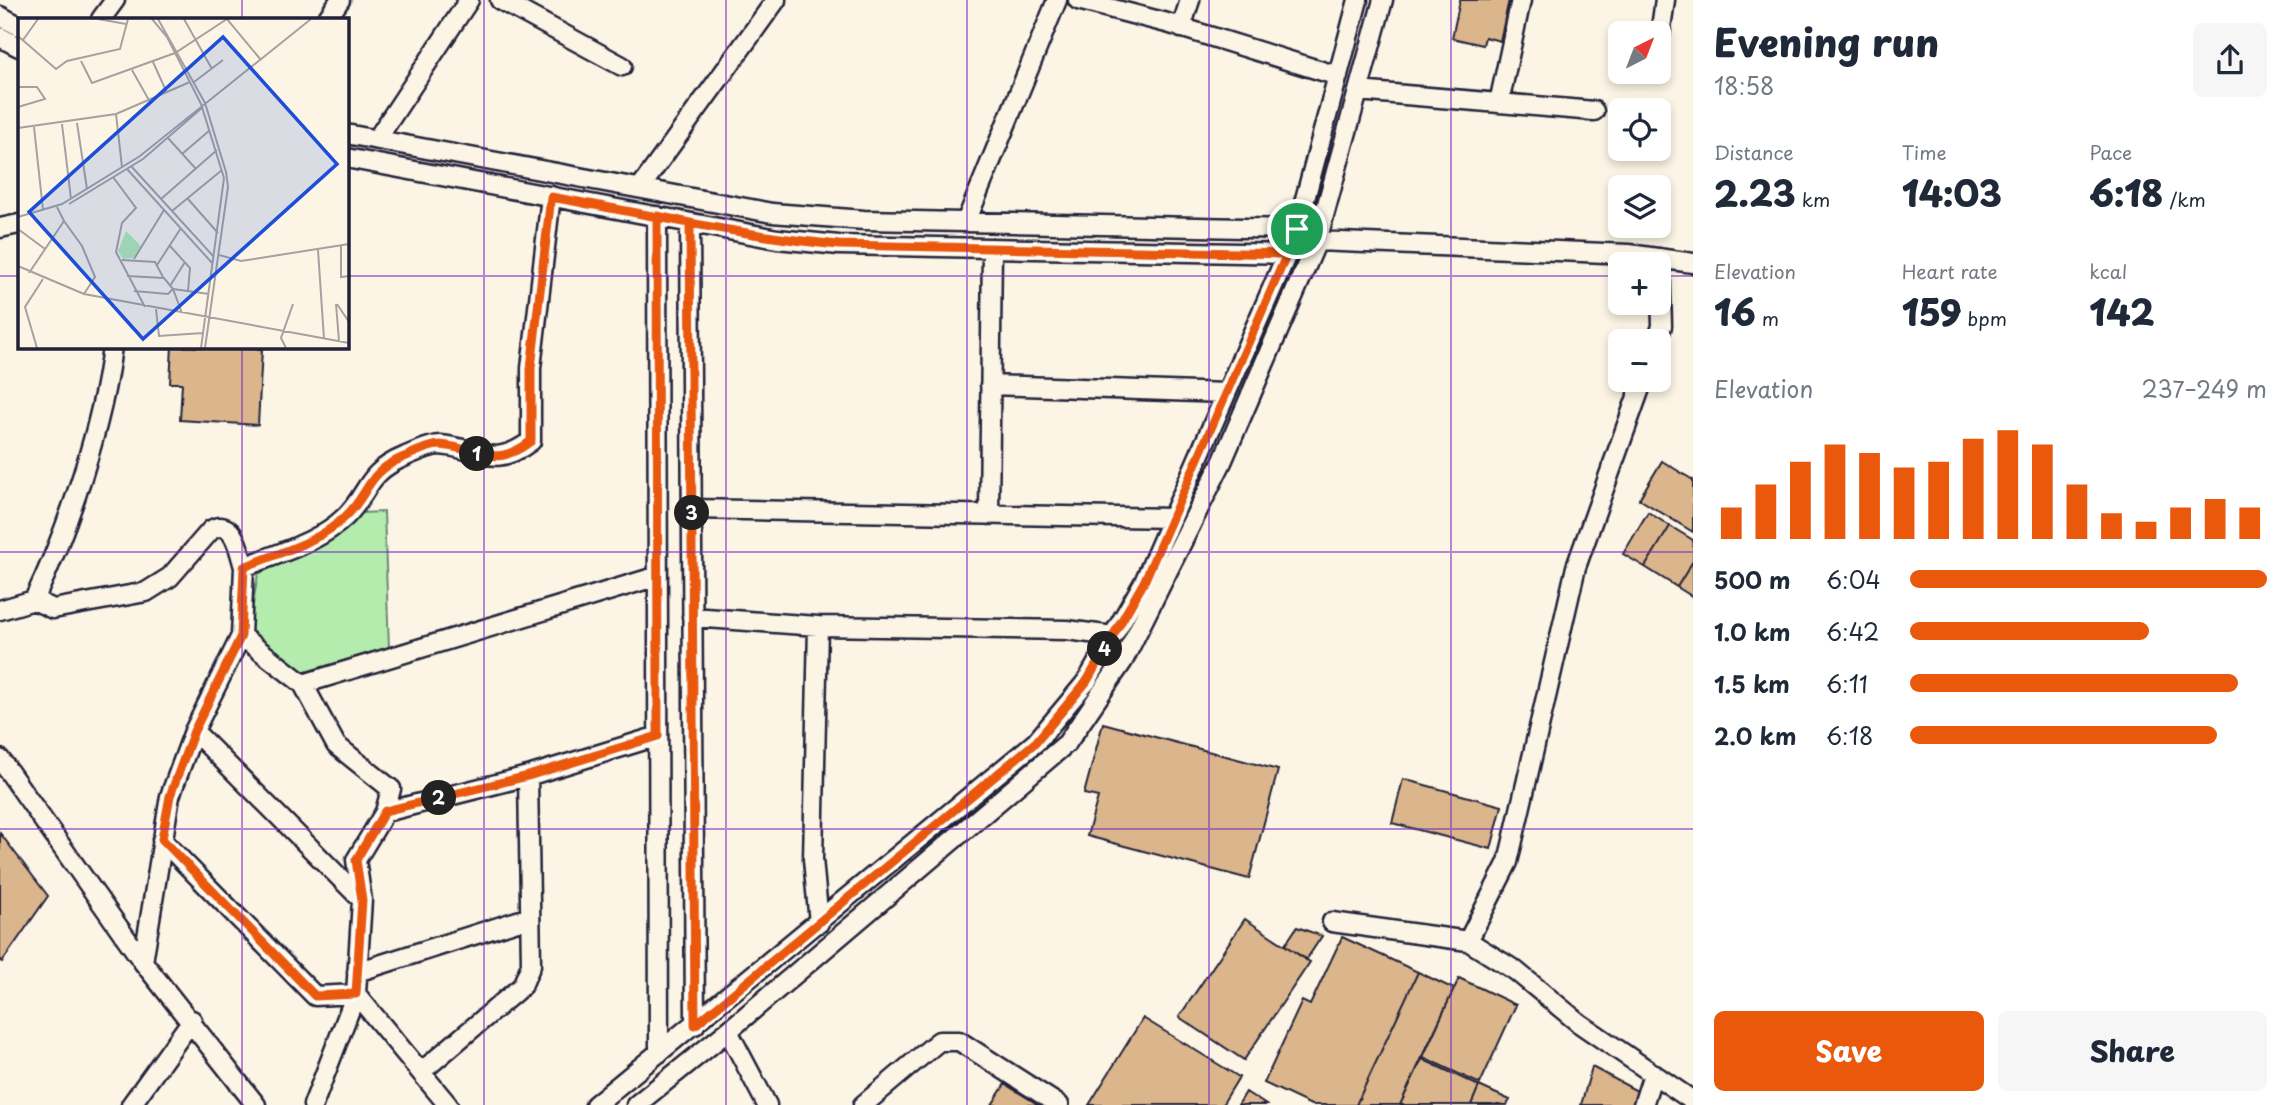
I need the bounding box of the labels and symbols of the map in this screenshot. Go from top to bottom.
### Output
inset map [18,18,348,348]
north arrow [1608,21,1671,84]
pin [1267,199,1327,259]
pin: 1 [460,436,494,472]
pin: 3 [674,496,710,530]
pin: 4 [1088,632,1122,666]
pin: 2 [422,780,457,816]

